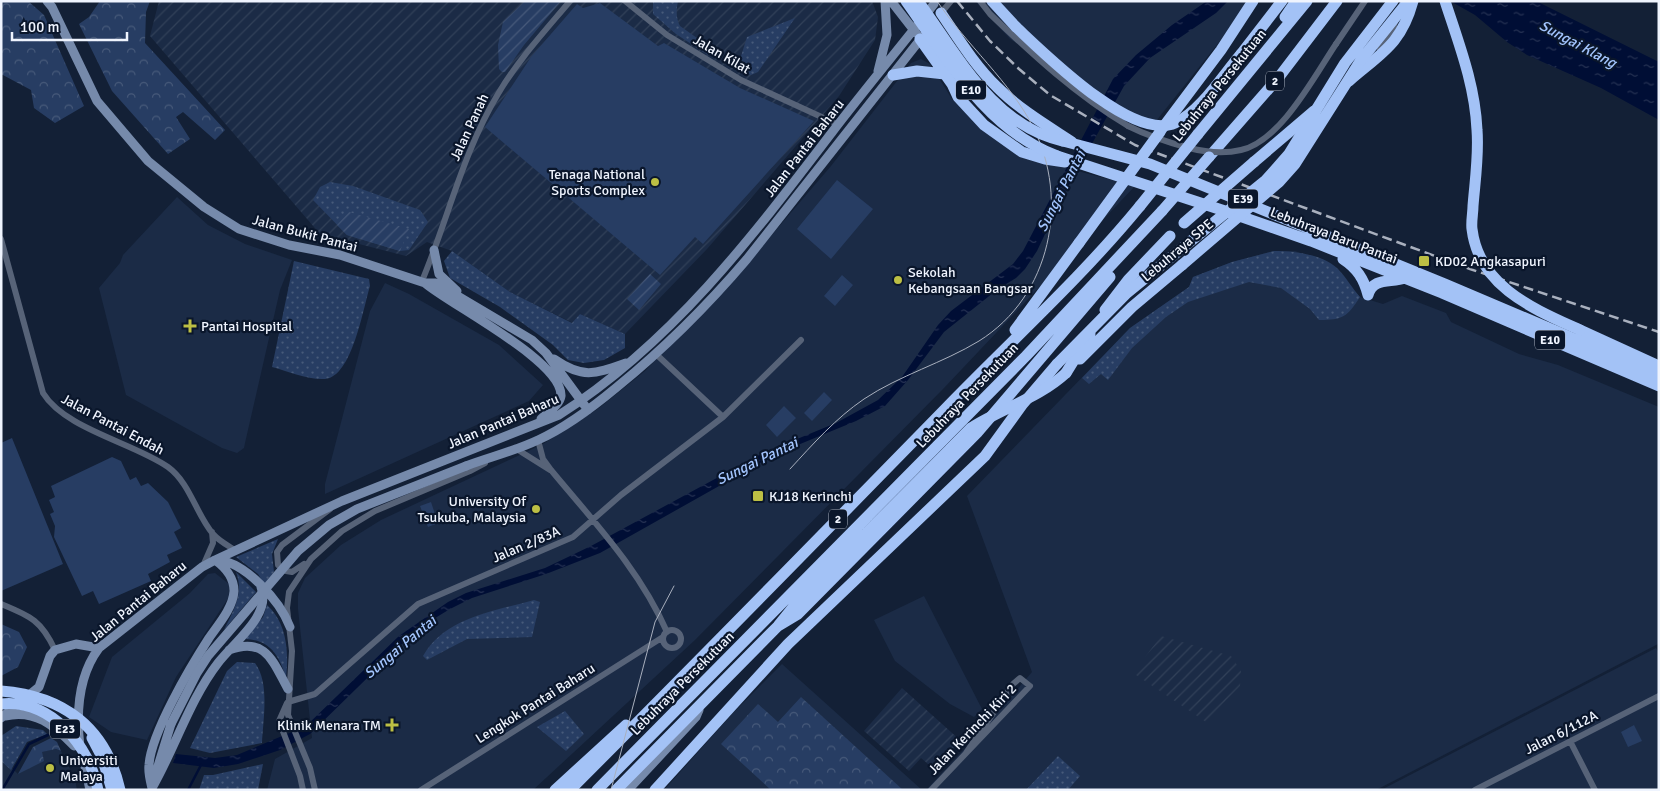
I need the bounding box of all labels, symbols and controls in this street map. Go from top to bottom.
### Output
scale bar [12,10,128,42]
water label: Sungai Klang [1536,16,1621,72]
text: 100 m [20,18,60,36]
street label: Lebuhraya Persekutuan [1169,26,1270,145]
street label: Jalan Kilat [690,31,753,78]
road number: 2 [1266,72,1284,90]
road number: E10 [956,80,986,100]
street label: Jalan Panah [447,91,492,163]
street label: Jalan Pantai Baharu [761,96,848,201]
water label: Sungai Pantai [1033,146,1090,235]
place label: Tenaga National Sports Complex [549,166,646,199]
marker: Tenaga National Sports Complex [649,176,661,188]
road number: E39 [1228,190,1258,208]
street label: Lebuhraya Baru Pantai [1268,203,1400,268]
street label: Jalan Bukit Pantai [251,211,359,256]
street label: Lebuhraya SPE [1138,215,1217,285]
place label: KD02 Angkasapuri [1435,253,1546,270]
marker: KD02 Angkasapuri [1417,254,1431,268]
place label: Sekolah Kebangsaan Bangsar [908,264,1033,297]
marker: Sekolah Kebangsaan Bangsar [892,274,904,286]
place label: Pantai Hospital [201,318,292,335]
marker: Pantai Hospital [183,319,197,333]
road number: E10 [1535,330,1565,350]
street label: Lebuhraya Persekutuan [913,339,1022,452]
street label: Jalan Pantai Endah [58,390,167,459]
street label: Jalan Pantai Baharu [445,390,561,453]
water label: Sungai Pantai [713,433,802,489]
place label: KJ18 Kerinchi [769,488,852,505]
marker: KJ18 Kerinchi [751,489,765,503]
place label: University Of Tsukuba, Malaysia [418,493,527,526]
marker: University Of Tsukuba, Malaysia [530,503,542,515]
road number: 2 [829,509,847,528]
street label: Jalan 2/83A [490,522,563,566]
street label: Jalan Pantai Baharu [87,557,190,646]
water label: Sungai Pantai [360,610,441,682]
street label: Lebuhraya Persekutuan [627,628,738,739]
street label: Lengkok Pantai Baharu [472,660,598,747]
street label: Jalan Kerinchi Kiri 2 [925,680,1020,778]
street label: Jalan 6/112A [1522,707,1601,758]
place label: Klinik Menara TM [277,717,381,734]
marker: Klinik Menara TM [385,718,399,732]
road number: E23 [50,720,80,739]
place label: Universiti Malaya [60,752,118,785]
marker: Universiti Malaya [44,762,56,774]

